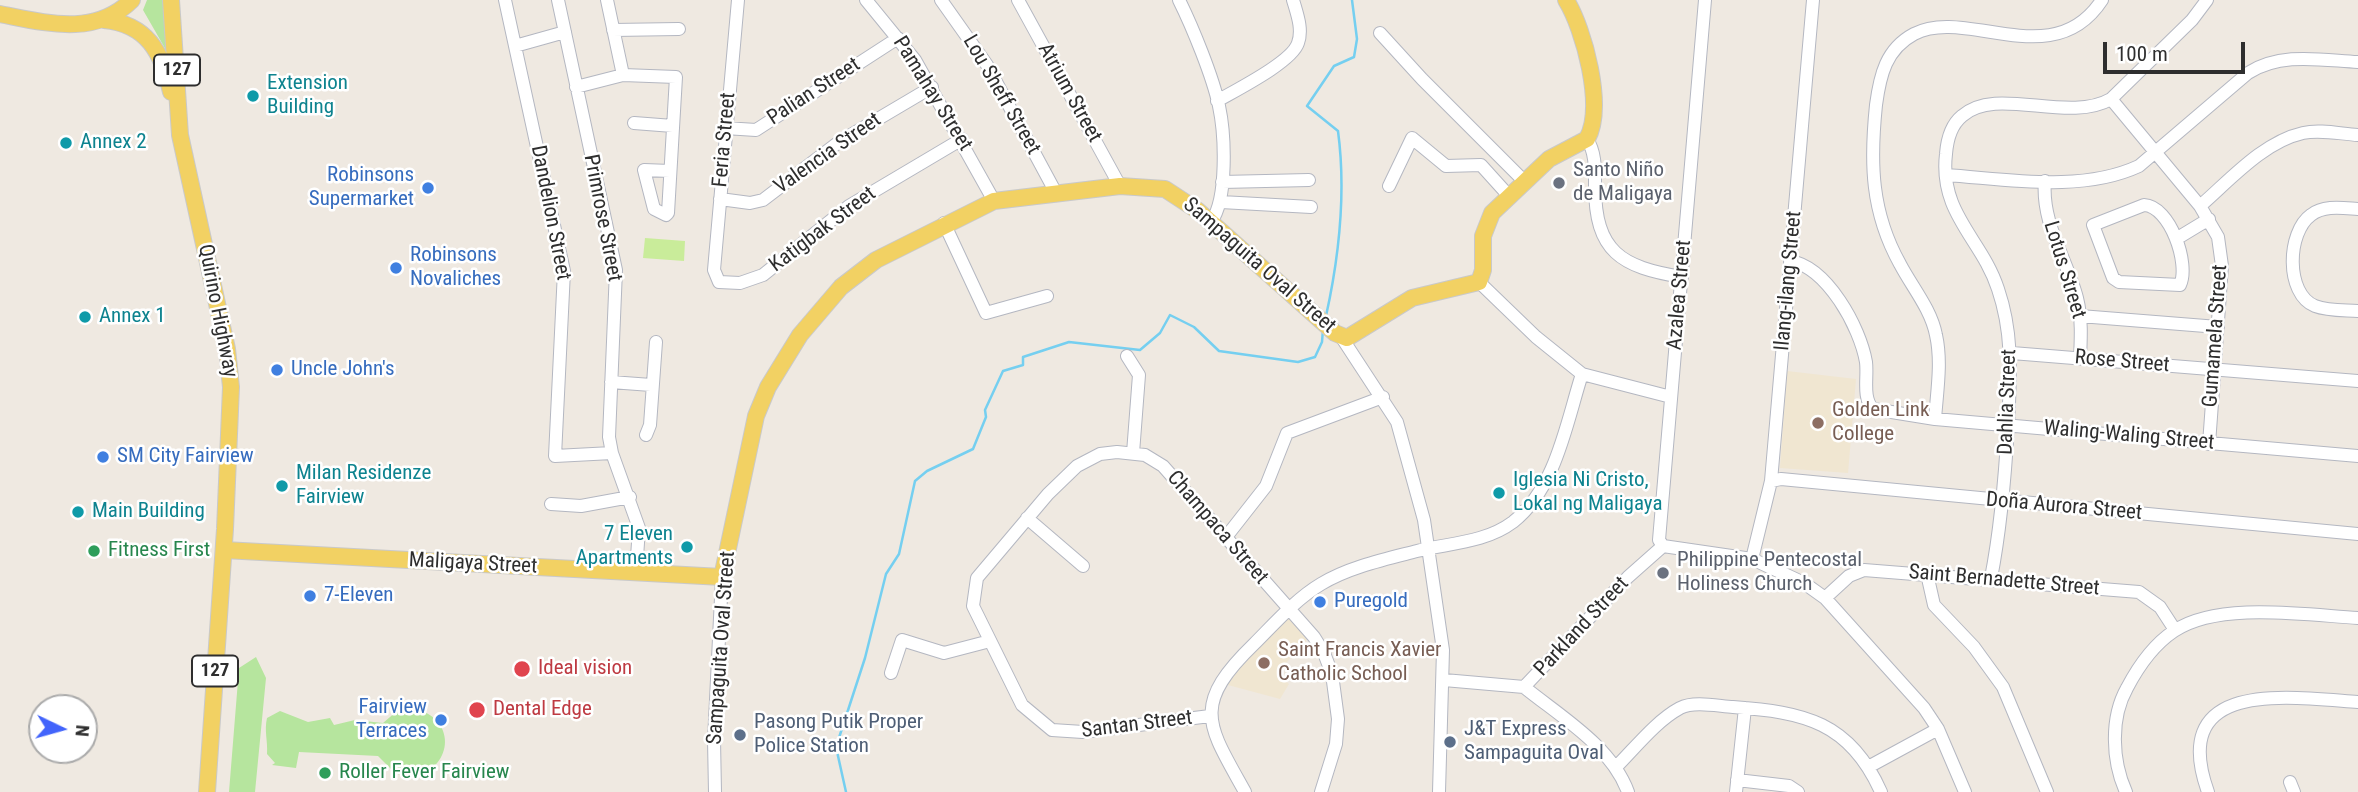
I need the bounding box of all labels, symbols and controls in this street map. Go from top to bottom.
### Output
scale bar [2106,28,2248,72]
street label: Lou Sheff Street [957,31,1045,159]
street label: Pamahay Street [887,32,977,156]
street label: Atrium Street [1031,39,1107,147]
text: 100 m [2116,42,2168,66]
street label: Palian Street [763,53,865,131]
road number: 127 [154,54,200,86]
place label: Extension Building [267,71,348,121]
marker: Extension Building [245,88,261,104]
street label: Feria Street [708,92,742,188]
street label: Valencia Street [770,108,886,200]
place label: Annex 2 [80,130,147,156]
marker: Annex 2 [58,135,74,151]
street label: Dandelion Street [525,143,575,283]
street label: Primrose Street [577,152,627,284]
place label: Santo Niño de Maligaya [1573,158,1673,208]
place label: Robinsons Supermarket [309,163,414,213]
marker: Santo Niño de Maligaya [1551,175,1567,191]
marker: Robinsons Supermarket [420,180,436,196]
street label: Katigbak Street [765,182,881,278]
street label: Sampaguita Oval Street [1178,193,1340,339]
street label: Ilang-ilang Street [1770,210,1808,352]
street label: Lotus Street [2037,218,2091,322]
street label: Azalea Street [1663,239,1697,351]
street label: Quirino Highway [192,242,242,380]
place label: Robinsons Novaliches [410,243,501,293]
marker: Robinsons Novaliches [388,260,404,276]
street label: Gumamela Street [2198,264,2234,408]
place label: Annex 1 [99,304,166,330]
marker: Annex 1 [77,309,93,325]
street label: Rose Street [2074,345,2170,379]
street label: Dahlia Street [1994,349,2022,455]
place label: Uncle John's [291,357,395,383]
marker: Uncle John's [269,362,285,378]
place label: Golden Link College [1832,398,1929,448]
marker: Golden Link College [1810,415,1826,431]
street label: Waling-Waling Street [2043,416,2215,456]
place label: SM City Fairview [117,444,254,470]
marker: SM City Fairview [95,449,111,465]
place label: Milan Residenze Fairview [296,461,431,511]
street label: Champaca Street [1161,466,1273,590]
place label: Iglesia Ni Cristo, Lokal ng Maligaya [1513,468,1663,518]
marker: Milan Residenze Fairview [274,478,290,494]
marker: Iglesia Ni Cristo, Lokal ng Maligaya [1491,485,1507,501]
street label: Doña Aurora Street [1985,488,2143,526]
place label: Main Building [92,499,205,525]
marker: Main Building [70,504,86,520]
place label: 7 Eleven Apartments [576,522,673,572]
place label: Fitness First [108,538,210,564]
marker: 7 Eleven Apartments [679,539,695,555]
marker: Fitness First [86,543,102,559]
street label: Maligaya Street [408,548,538,580]
place label: Philippine Pentecostal Holiness Church [1677,548,1862,598]
street label: Sampaguita Oval Street [703,550,741,746]
street label: Saint Bernadette Street [1908,560,2100,602]
marker: Philippine Pentecostal Holiness Church [1655,565,1671,581]
street label: Parkland Street [1529,572,1635,682]
place label: 7-Eleven [324,583,393,609]
marker: 7-Eleven [302,588,318,604]
place label: Puregold [1334,589,1408,615]
marker: Puregold [1312,594,1328,610]
place label: Saint Francis Xavier Catholic School [1278,638,1441,688]
marker: Saint Francis Xavier Catholic School [1256,655,1272,671]
road number: 127 [192,656,238,686]
place label: Ideal vision [538,656,632,682]
marker: Ideal vision [512,659,532,679]
north arrow [28,694,98,764]
place label: Fairview Terraces [356,695,427,745]
place label: Dental Edge [493,697,592,723]
marker: Dental Edge [467,700,487,720]
street label: Santan Street [1080,706,1194,744]
place label: Pasong Putik Proper Police Station [754,710,923,760]
marker: Fairview Terraces [433,712,449,728]
place label: J&T Express Sampaguita Oval [1464,717,1604,767]
text: N [70,724,94,737]
marker: Pasong Putik Proper Police Station [732,727,748,743]
marker: J&T Express Sampaguita Oval [1442,734,1458,750]
place label: Roller Fever Fairview [339,760,509,786]
marker: Roller Fever Fairview [317,765,333,781]

